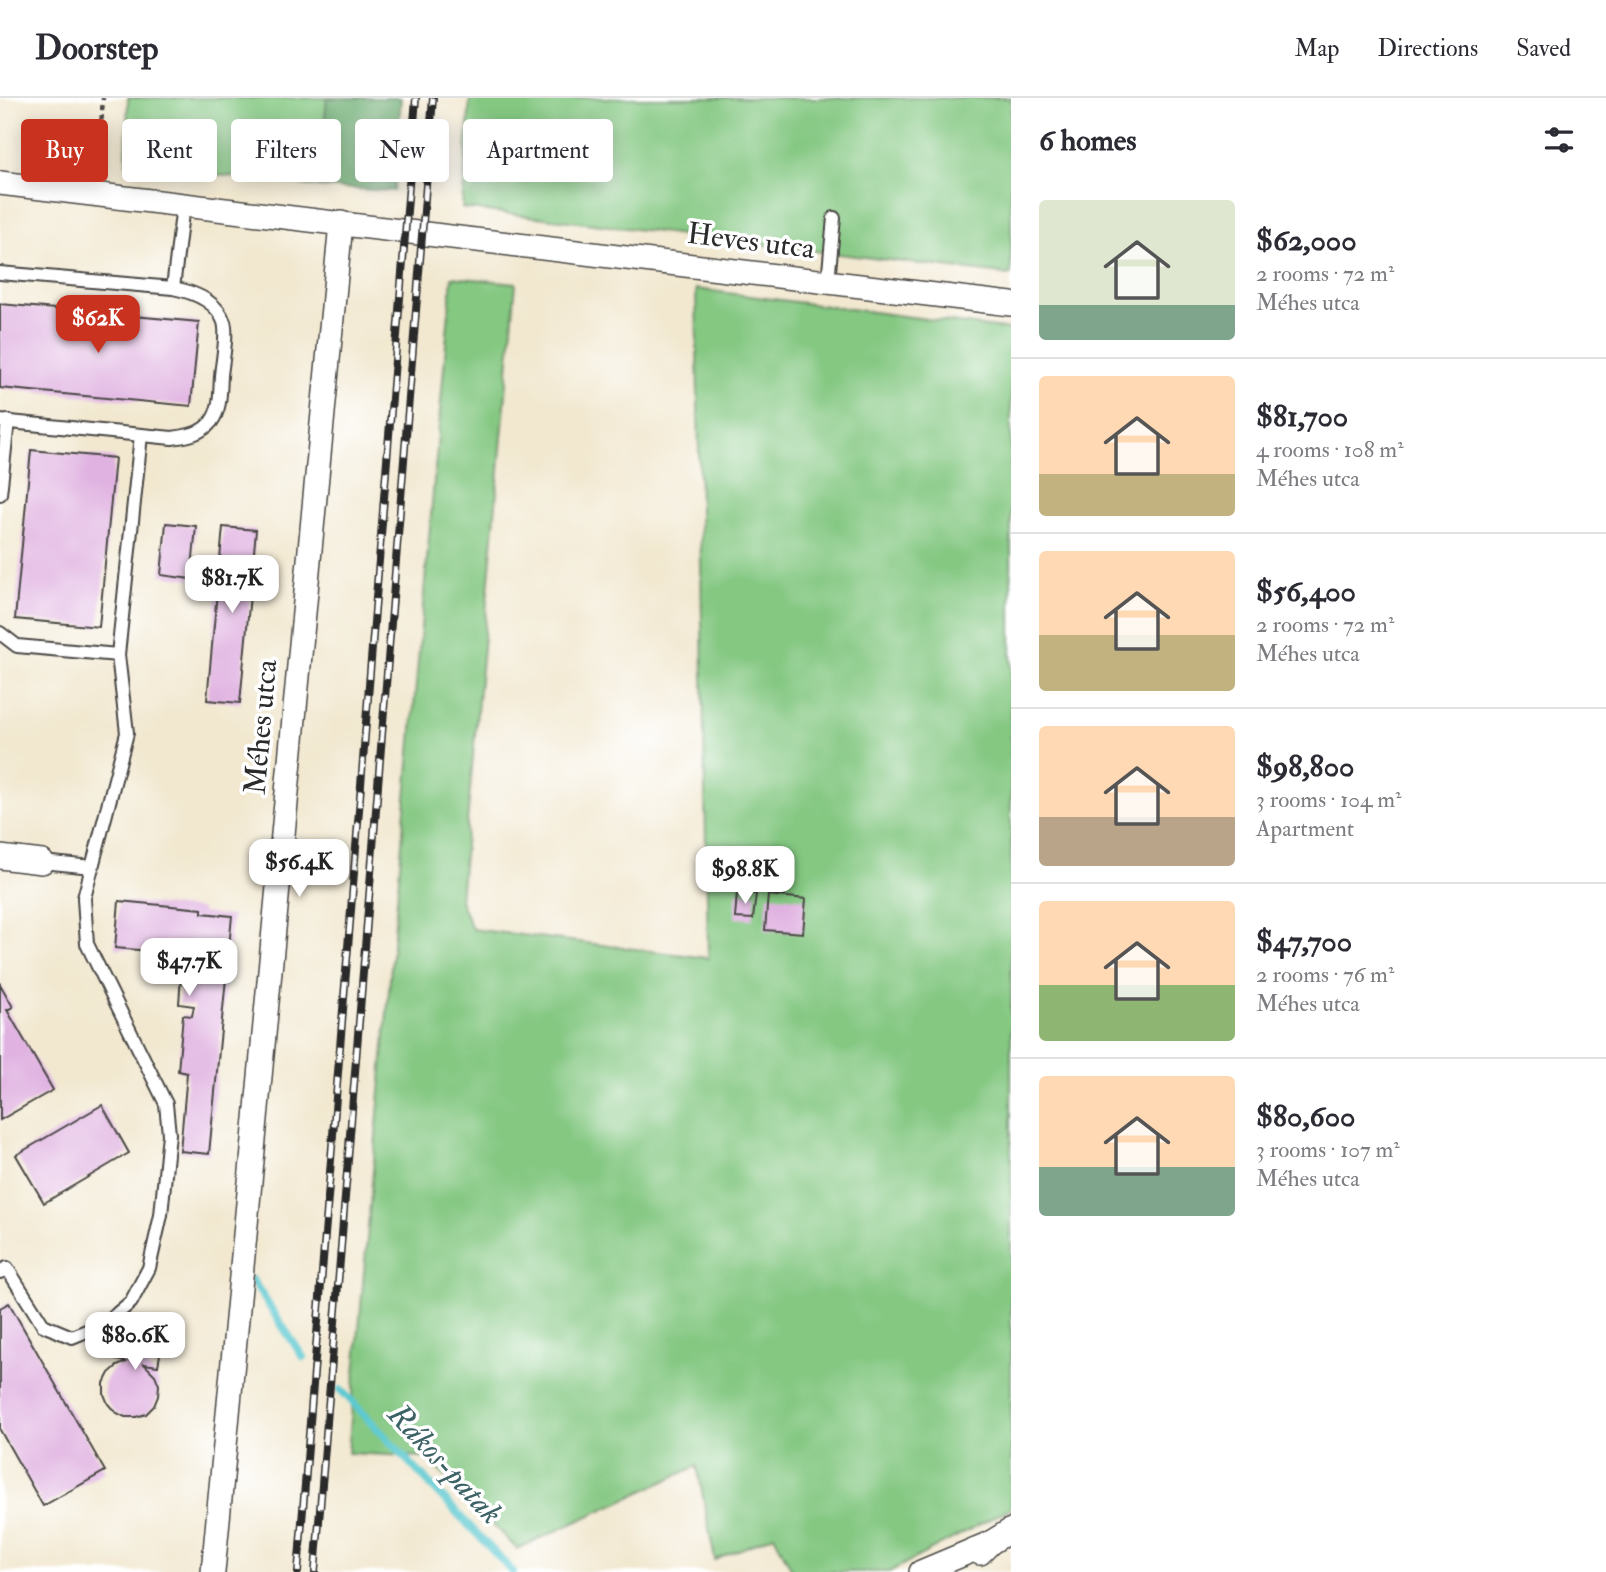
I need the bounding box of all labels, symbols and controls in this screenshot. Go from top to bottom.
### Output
text: Doorstep [35,28,158,69]
text: Map [1294,33,1339,64]
text: Directions [1377,33,1478,64]
text: Saved [1516,33,1571,64]
chip: Buy [21,119,108,182]
chip: Rent [122,119,217,182]
chip: Filters [231,119,341,182]
chip: New [355,119,449,182]
chip: Apartment [463,119,613,182]
icon: filters [1540,121,1578,159]
text: 6 homes [1039,122,1137,159]
street label: Heves utca [685,215,817,267]
text: $62,000 [1256,222,1357,259]
icon: home [1095,228,1179,312]
text: 2 rooms · 72 m² [1256,259,1394,288]
text: Méhes utca [1256,288,1360,317]
pin: $62K [57,296,139,355]
text: $62K [72,303,124,332]
text: $81,700 [1256,398,1348,435]
icon: home [1095,404,1179,488]
text: 4 rooms · 108 m² [1256,435,1404,464]
text: Méhes utca [1256,464,1360,493]
pin: $81.7K [175,556,289,615]
text: $81.7K [201,563,263,592]
text: $56,400 [1256,573,1356,610]
icon: home [1095,579,1179,663]
text: 2 rooms · 72 m² [1256,610,1394,639]
text: Méhes utca [1256,639,1360,668]
street label: Méhes utca [237,657,285,796]
text: $98,800 [1256,748,1354,785]
icon: home [1095,754,1179,838]
text: 3 rooms · 104 m² [1256,785,1402,814]
text: Apartment [1256,814,1354,843]
pin: $56.4K [242,840,356,899]
pin: $98.8K [688,846,802,906]
text: $56.4K [265,847,333,876]
text: $98.8K [712,854,778,883]
text: $47,700 [1256,923,1352,960]
icon: home [1095,929,1179,1013]
pin: $47.7K [132,939,246,998]
text: $47.7K [156,946,222,975]
text: 2 rooms · 76 m² [1256,960,1394,989]
text: Méhes utca [1256,989,1360,1018]
text: $80,600 [1256,1098,1355,1135]
icon: home [1095,1104,1179,1188]
text: 3 rooms · 107 m² [1256,1135,1400,1164]
text: Méhes utca [1256,1164,1360,1193]
pin: $80.6K [78,1312,192,1372]
text: $80.6K [101,1320,169,1349]
water label: Rákos-patak [378,1395,511,1533]

